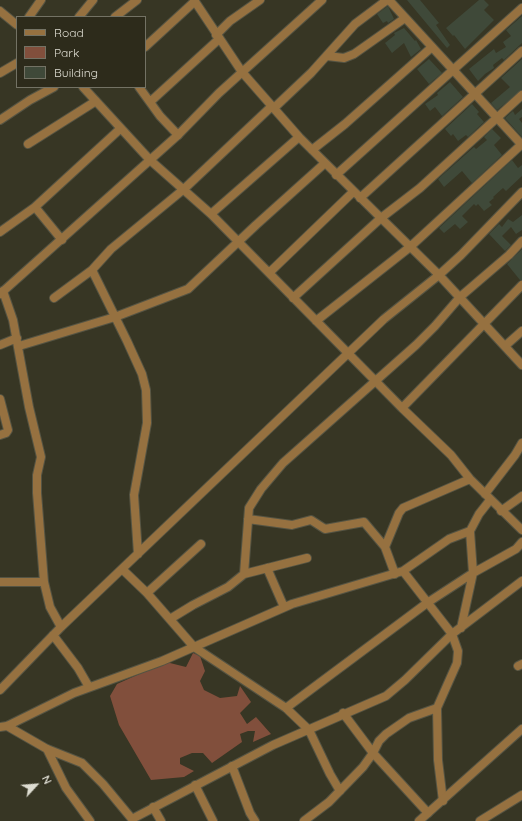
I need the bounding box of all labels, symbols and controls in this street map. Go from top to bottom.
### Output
legend [16,16,146,88]
text: Road [54,25,84,40]
text: Park [54,45,79,60]
text: Building [54,65,98,80]
north arrow [16,765,56,805]
text: N [39,773,55,786]

